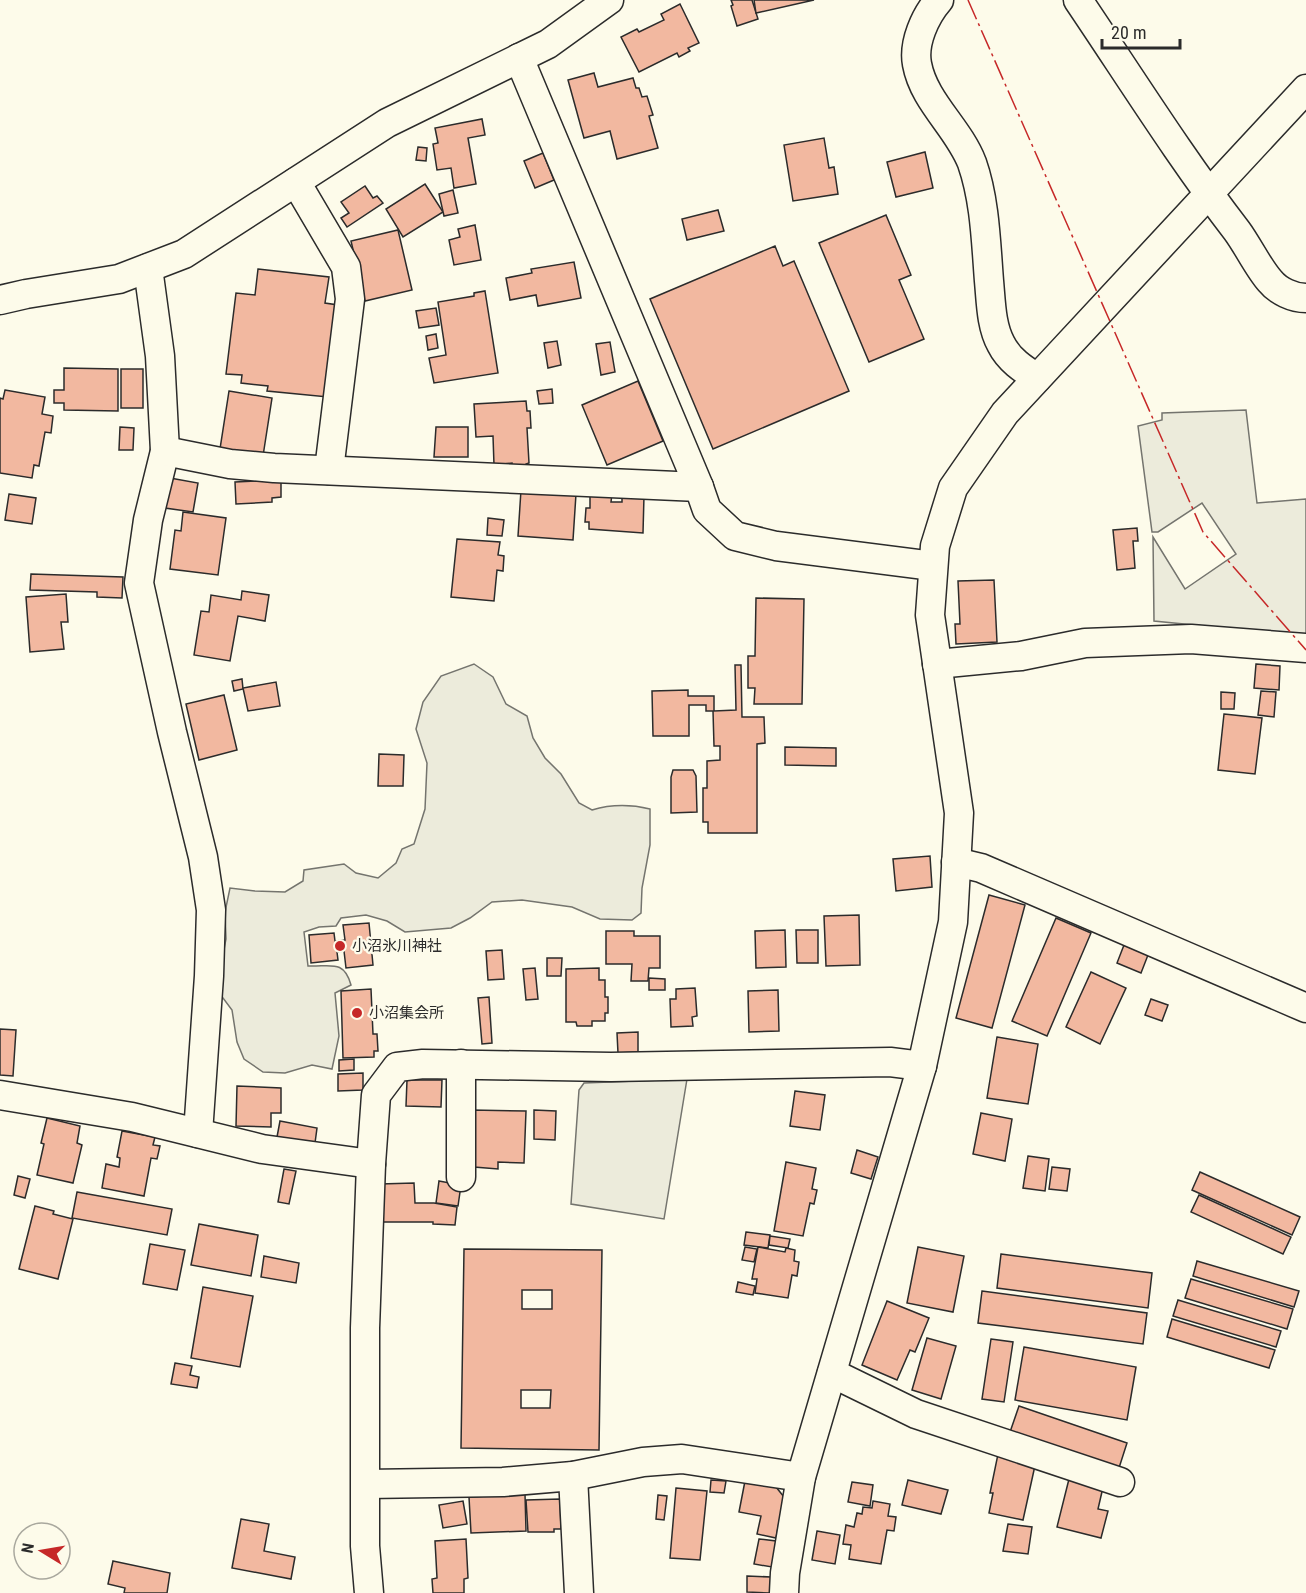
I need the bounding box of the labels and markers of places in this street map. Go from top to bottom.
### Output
place label: 小沼氷川神社 [352,937,442,955]
marker: 小沼氷川神社 [333,939,347,953]
place label: 小沼集会所 [369,1004,444,1022]
marker: 小沼集会所 [350,1006,364,1020]

